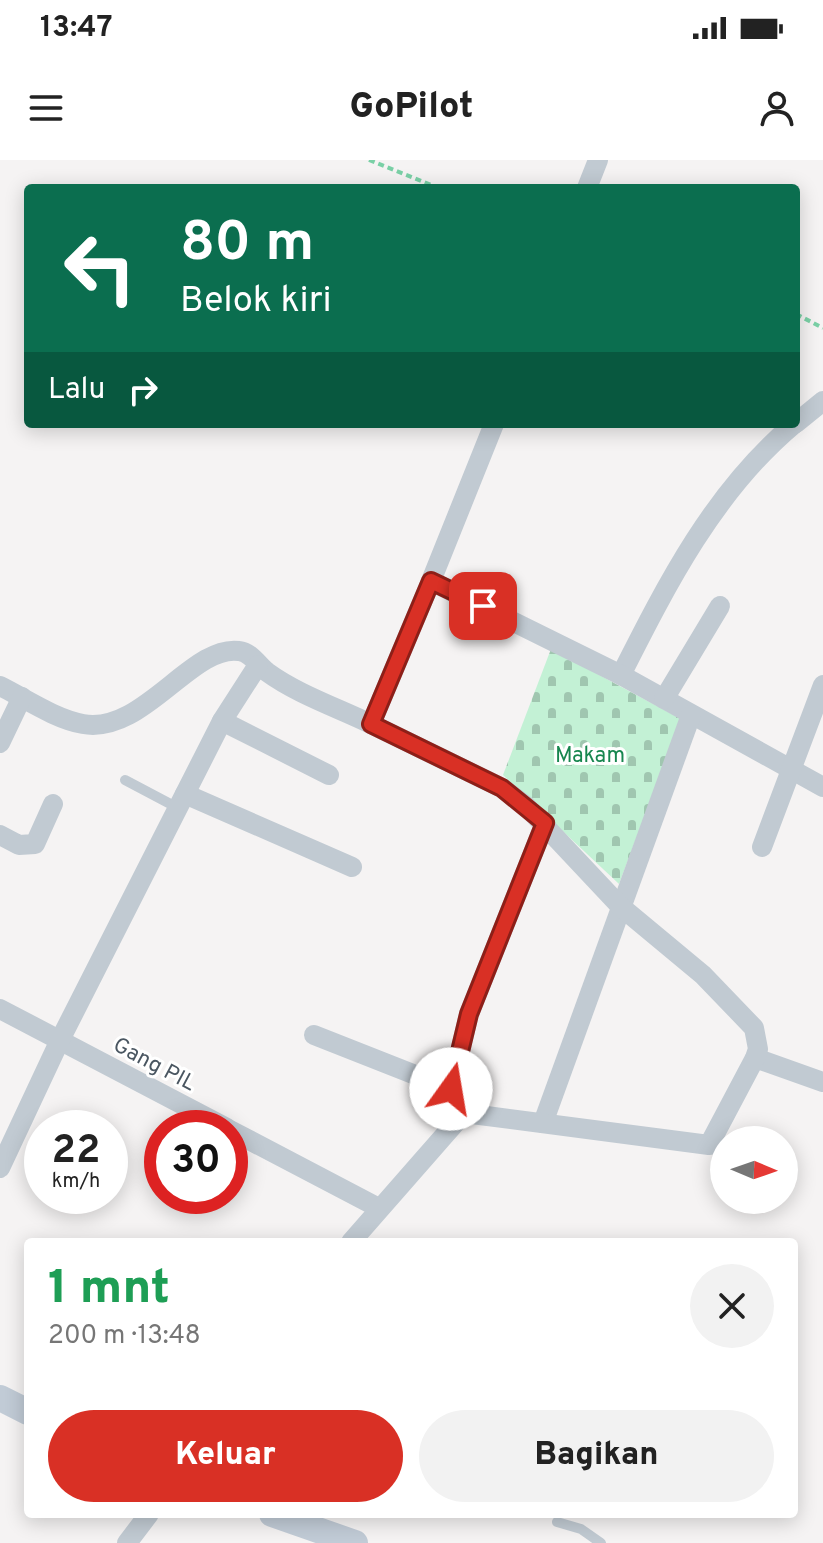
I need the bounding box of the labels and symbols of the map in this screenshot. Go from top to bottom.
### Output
pin [449,572,517,640]
park label: Makam [555,743,625,770]
street label: Gang PIL [108,1032,200,1098]
position arrow [409,1047,493,1131]
speed limit sign: 30 [144,1110,248,1214]
north arrow [710,1126,798,1214]

